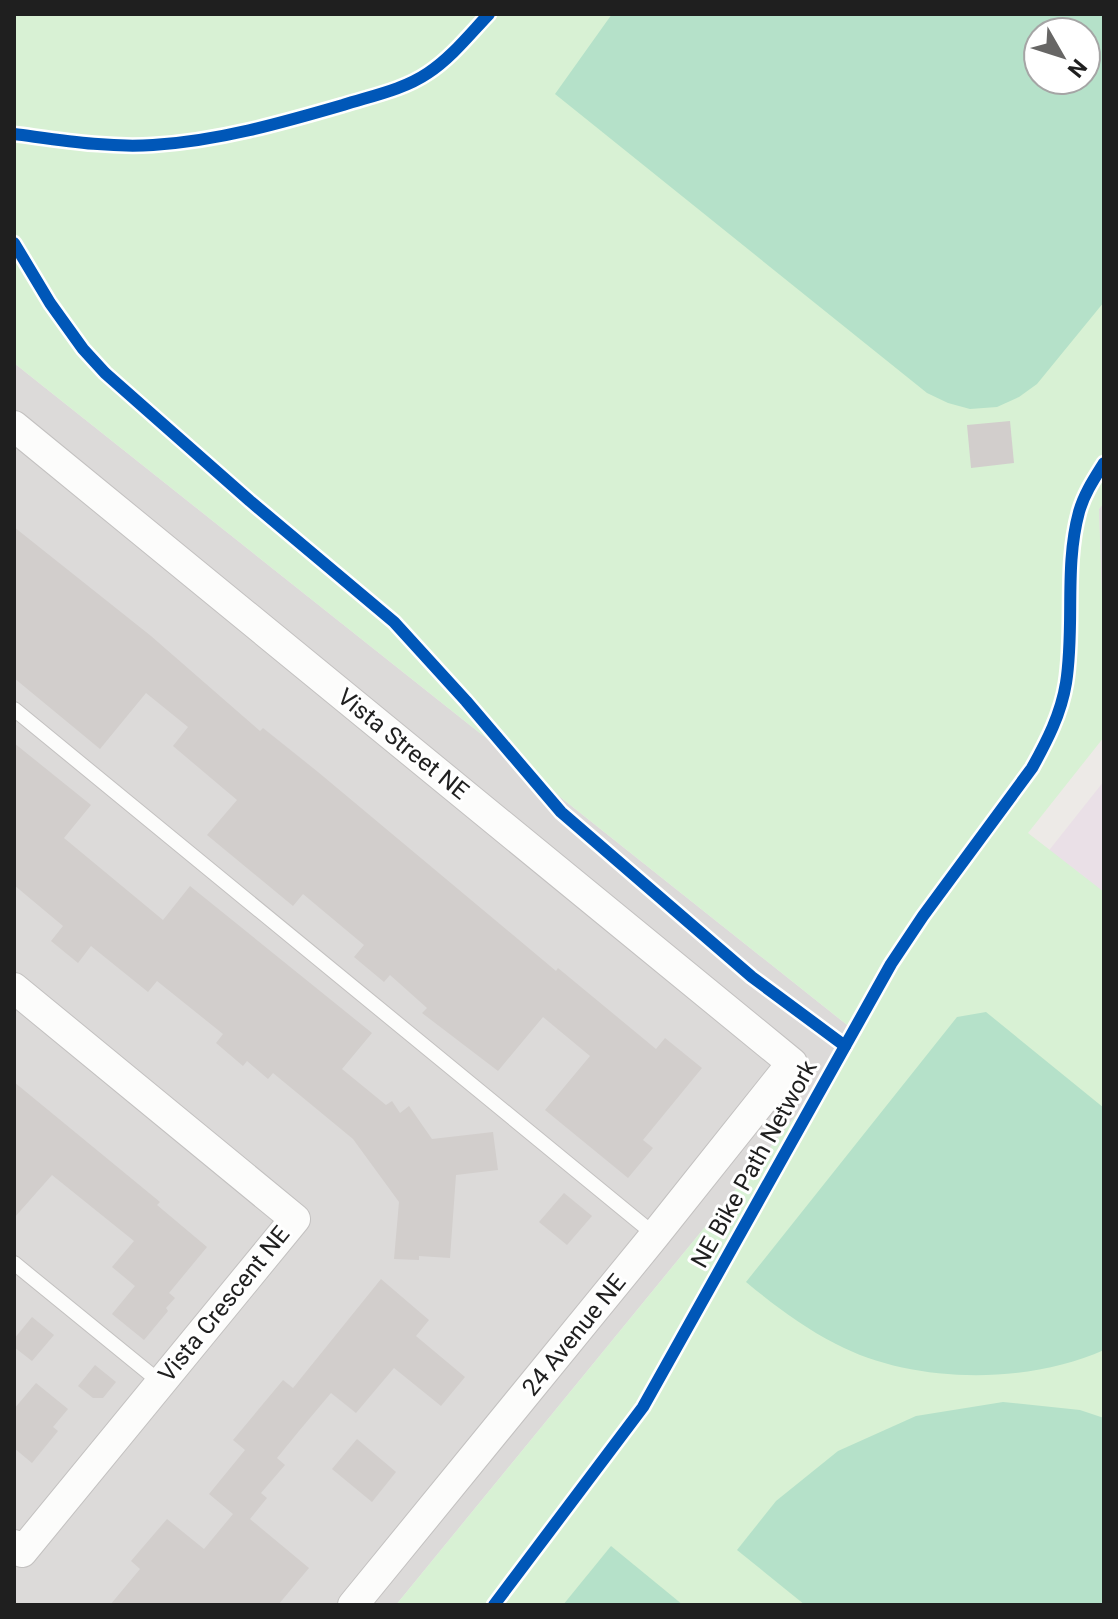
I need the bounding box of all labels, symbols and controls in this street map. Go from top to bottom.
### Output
north arrow [1022,16,1102,96]
text: N [1063,54,1092,82]
street label: Vista Street NE [332,683,474,805]
street label: NE Bike Path Network [685,1055,823,1273]
street label: Vista Crescent NE [153,1221,295,1387]
street label: 24 Avenue NE [517,1269,631,1401]

